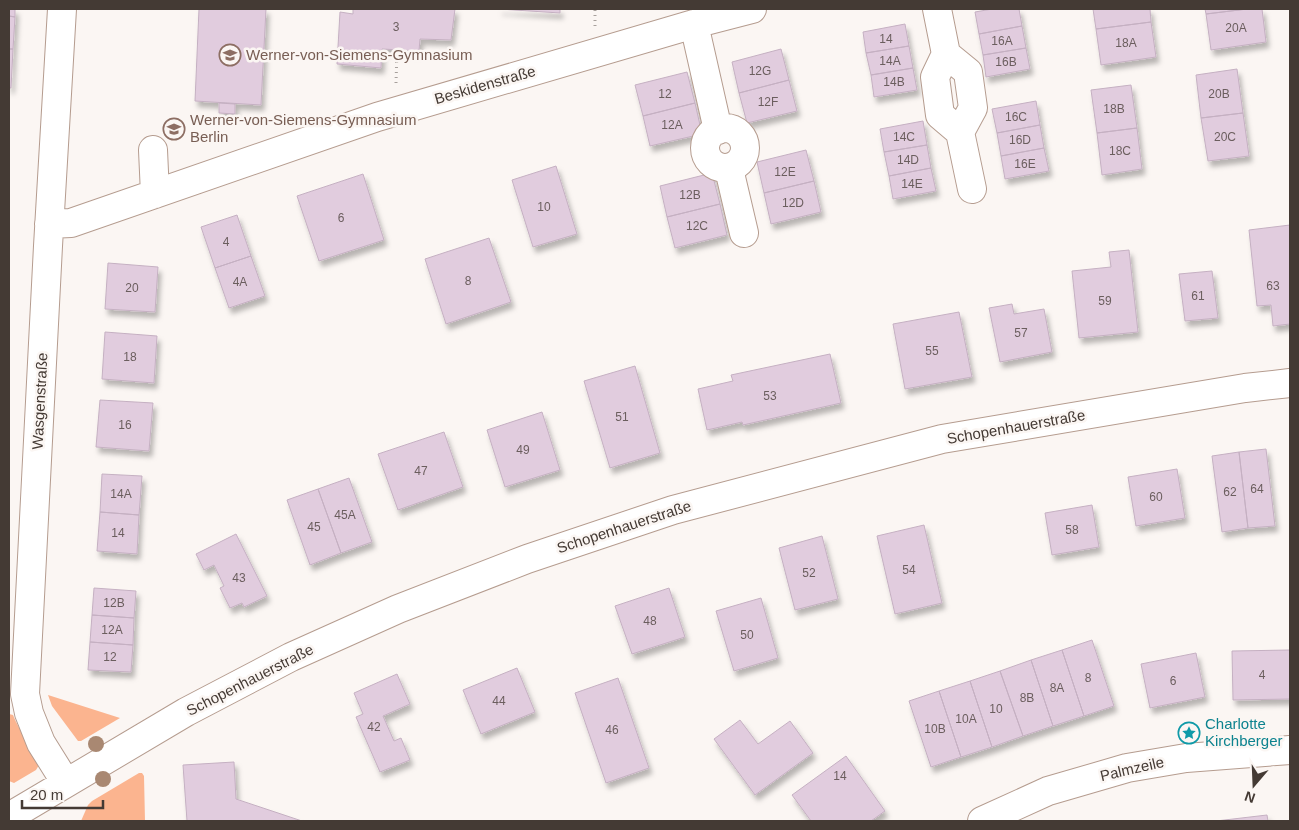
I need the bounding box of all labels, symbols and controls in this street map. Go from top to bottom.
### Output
house number: 3 [393,20,400,34]
house number: 20A [1225,21,1247,35]
house number: 14 [879,32,893,46]
house number: 16A [991,34,1013,48]
house number: 18A [1115,36,1137,50]
school or university icon: Werner-von-Siemens-Gymnasium [218,43,242,67]
place label: Werner-von-Siemens-Gymnasium [246,46,472,63]
house number: 14A [879,54,901,68]
house number: 16B [995,55,1017,69]
street label: Beskidenstraße [432,62,537,107]
house number: 12G [749,64,771,78]
house number: 14B [883,75,905,89]
house number: 12 [658,87,672,101]
house number: 20B [1208,87,1230,101]
house number: 12F [758,95,778,109]
house number: 18B [1103,102,1125,116]
house number: 16C [1005,110,1027,124]
place label: Werner-von-Siemens-Gymnasium Berlin [190,111,416,145]
school or university icon: Werner-von-Siemens-Gymnasium Berlin [162,117,186,141]
house number: 12A [661,118,683,132]
house number: 14C [893,130,915,144]
house number: 20C [1214,130,1236,144]
house number: 16D [1009,133,1031,147]
house number: 18C [1109,144,1131,158]
house number: 14D [897,153,919,167]
house number: 16E [1014,157,1036,171]
house number: 12E [774,165,796,179]
house number: 14E [901,177,923,191]
house number: 12B [679,188,701,202]
house number: 12D [782,196,804,210]
house number: 10 [537,200,551,214]
house number: 6 [338,211,345,225]
house number: 12C [686,219,708,233]
house number: 4 [223,235,230,249]
house number: 8 [465,274,472,288]
house number: 4A [233,275,247,289]
house number: 63 [1266,279,1280,293]
house number: 20 [125,281,139,295]
house number: 61 [1191,289,1205,303]
house number: 59 [1098,294,1112,308]
house number: 57 [1014,326,1028,340]
house number: 55 [925,344,939,358]
house number: 18 [123,350,137,364]
street label: Wasgenstraße [28,352,51,450]
house number: 53 [763,389,777,403]
street label: Schopenhauerstraße [945,406,1086,447]
house number: 51 [615,410,629,424]
house number: 16 [118,418,132,432]
house number: 49 [516,443,530,457]
house number: 47 [414,464,428,478]
house number: 64 [1250,482,1264,496]
house number: 62 [1223,485,1237,499]
house number: 14A [110,487,132,501]
house number: 60 [1149,490,1163,504]
street label: Schopenhauerstraße [555,497,693,556]
house number: 45A [334,508,356,522]
house number: 45 [307,520,321,534]
house number: 58 [1065,523,1079,537]
house number: 14 [111,526,125,540]
house number: 54 [902,563,916,577]
house number: 52 [802,566,816,580]
house number: 43 [232,571,246,585]
house number: 12B [103,596,125,610]
house number: 48 [643,614,657,628]
house number: 12A [101,623,123,637]
house number: 50 [740,628,754,642]
street label: Schopenhauerstraße [184,640,316,719]
house number: 12 [103,650,117,664]
house number: 4 [1259,668,1266,682]
house number: 8 [1085,671,1092,685]
house number: 6 [1170,674,1177,688]
house number: 8A [1050,681,1064,695]
house number: 8B [1020,691,1034,705]
house number: 44 [492,694,506,708]
house number: 10 [989,702,1003,716]
house number: 10A [955,712,977,726]
place label: Charlotte Kirchberger [1205,715,1283,749]
house number: 42 [367,720,381,734]
place icon: Charlotte Kirchberger [1177,721,1201,745]
house number: 10B [924,722,946,736]
house number: 46 [605,723,619,737]
street label: Palmzeile [1098,753,1165,784]
north arrow [1229,760,1279,810]
house number: 14 [833,769,847,783]
scale bar [22,778,104,810]
text: 20 m [30,786,63,803]
text: N [1242,788,1257,807]

